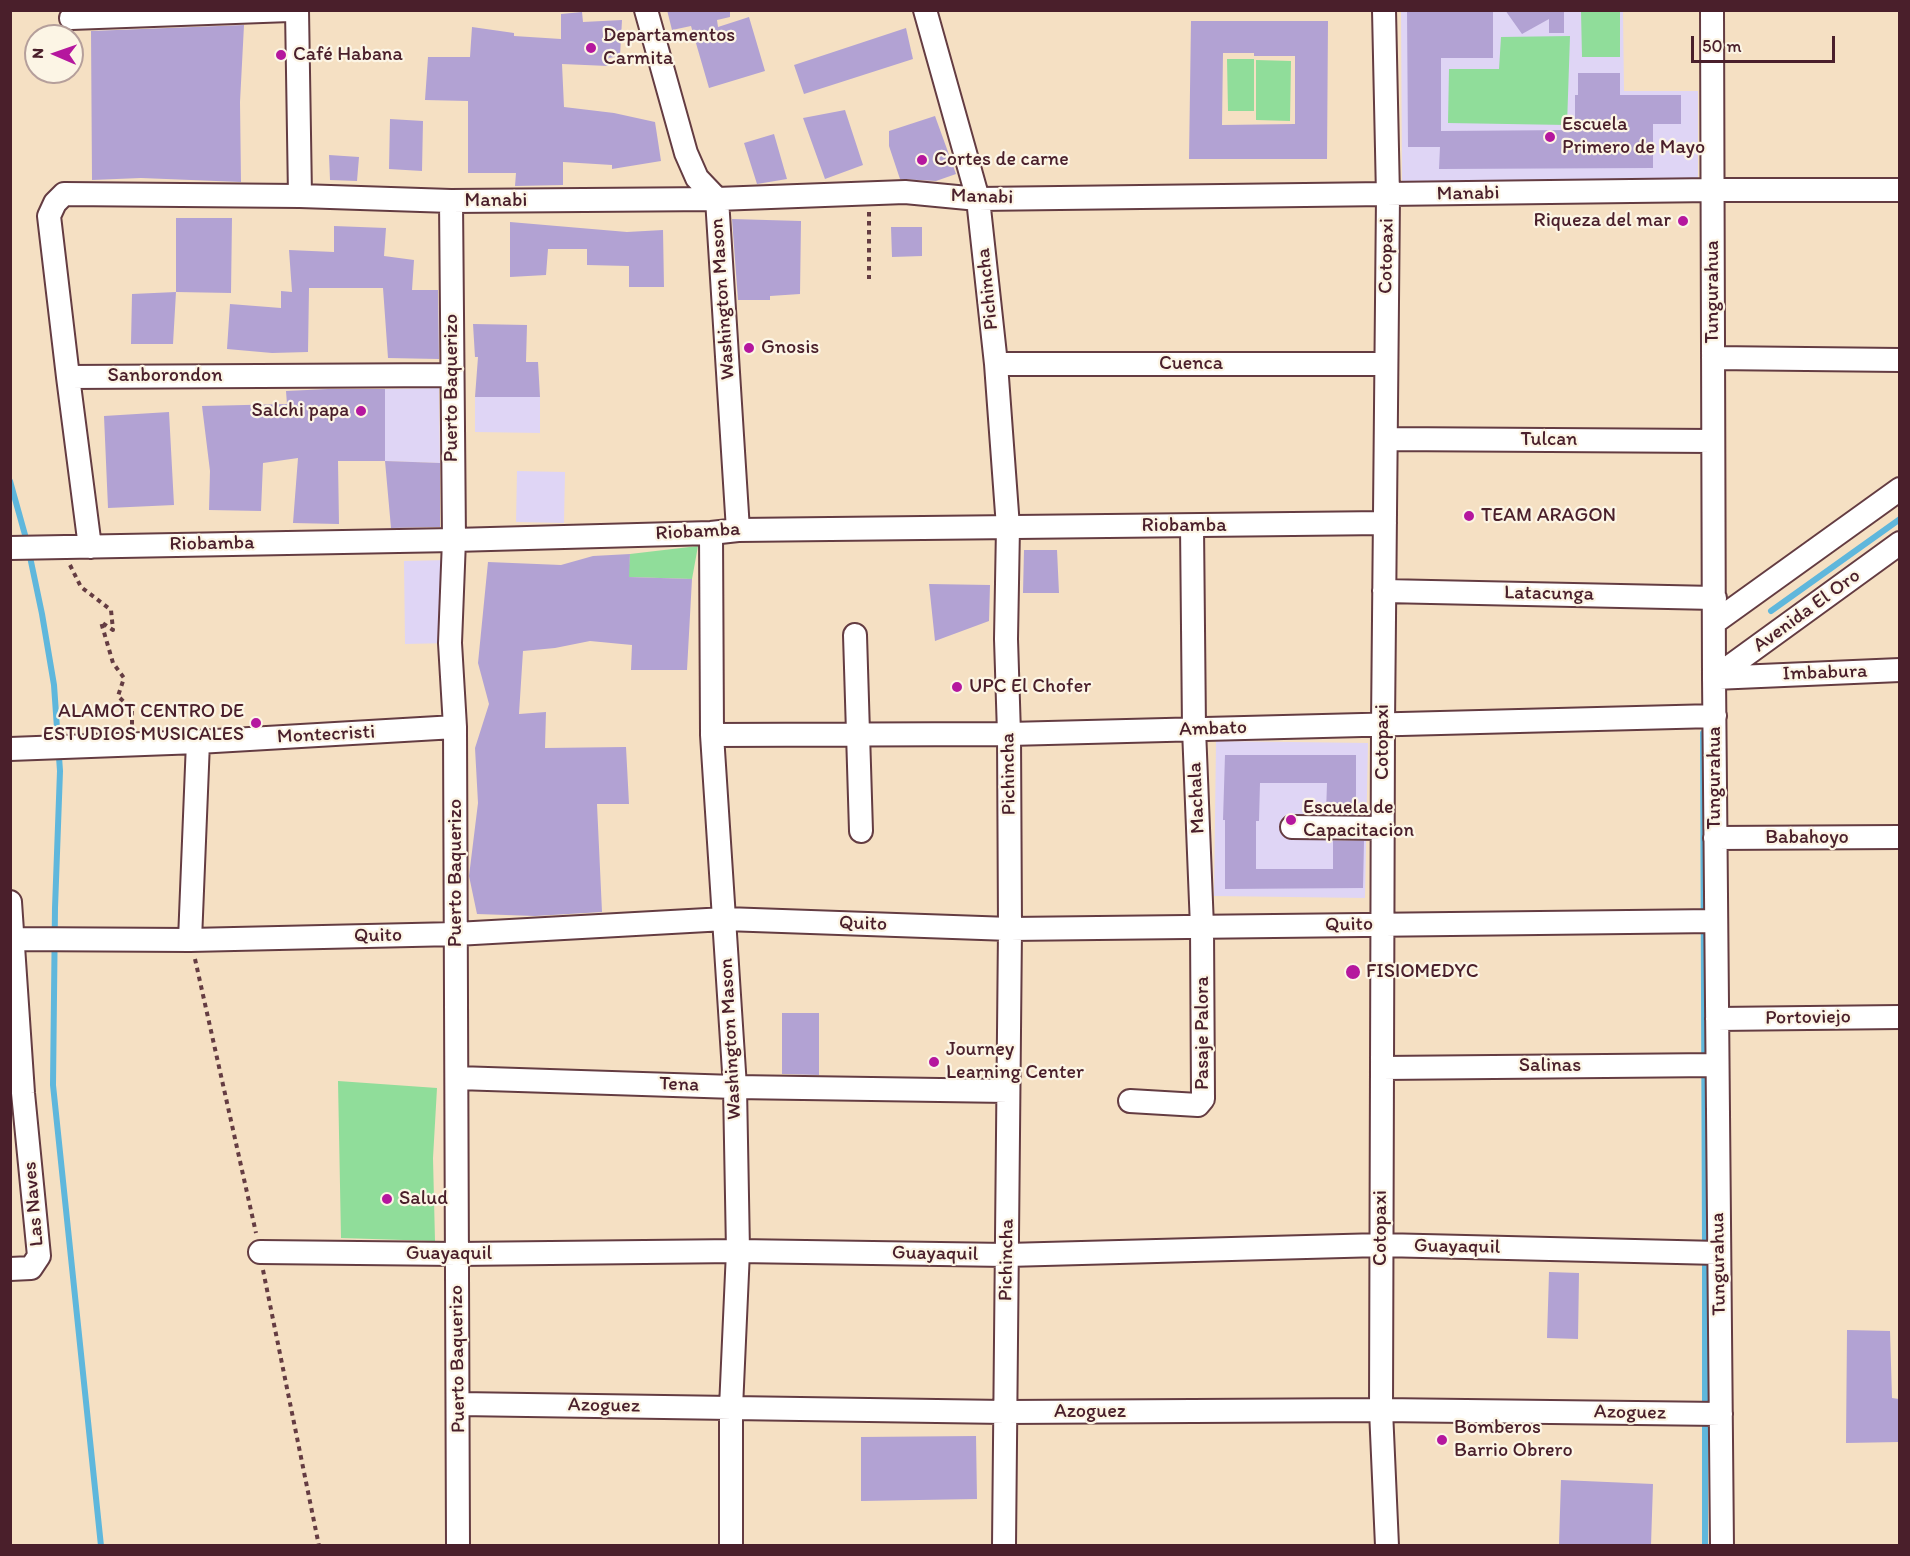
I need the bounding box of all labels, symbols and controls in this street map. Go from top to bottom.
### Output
north arrow [24,24,84,84]
place label: Departamentos Carmita [603,24,735,71]
scale bar [1694,24,1838,62]
text: 50 m [1702,35,1742,57]
marker: Departamentos Carmita [584,41,598,55]
place label: Café Habana [293,43,403,67]
text: N [28,48,47,59]
marker: Café Habana [274,48,288,62]
place label: Escuela Primero de Mayo [1562,113,1705,160]
marker: Escuela Primero de Mayo [1543,130,1557,144]
place label: Cortes de carne [934,148,1069,172]
marker: Cortes de carne [915,153,929,167]
street label: Manabi [1436,181,1500,207]
street label: Manabi [950,184,1014,210]
street label: Manabi [465,189,527,213]
place label: Riqueza del mar [1534,209,1671,233]
marker: Riqueza del mar [1676,214,1690,228]
street label: Washington Mason [705,217,741,381]
street label: Cotopaxi [1374,218,1400,294]
street label: Tungurahua [1701,240,1725,344]
street label: Pichincha [972,247,1004,331]
street label: Puerto Baquerizo [440,314,464,462]
place label: Gnosis [761,336,819,360]
marker: Gnosis [742,341,756,355]
street label: Cuenca [1159,352,1223,376]
street label: Sanborondon [107,364,223,388]
place label: Salchi papa [252,399,349,423]
marker: Salchi papa [354,404,368,418]
street label: Tulcan [1521,428,1577,452]
place label: TEAM ARAGON [1481,504,1616,528]
marker: TEAM ARAGON [1462,509,1476,523]
street label: Riobamba [1141,514,1227,538]
street label: Riobamba [655,518,741,546]
street label: Riobamba [169,531,255,557]
street label: Avenida El Oro [1749,564,1865,658]
street label: Latacunga [1504,581,1594,607]
street label: Imbabura [1782,660,1868,686]
place label: UPC El Chofer [969,675,1091,699]
marker: UPC El Chofer [950,680,964,694]
place label: ALAMOT CENTRO DE ESTUDIOS MUSICALES [43,700,244,747]
street label: Cotopaxi [1371,704,1395,780]
marker: ALAMOT CENTRO DE ESTUDIOS MUSICALES [249,716,263,730]
street label: Ambato [1179,716,1247,742]
street label: Montecristi [276,720,376,750]
street label: Tungurahua [1703,726,1727,830]
street label: Pichincha [996,733,1022,815]
street label: Machala [1183,762,1211,834]
place label: Escuela de Capacitacion [1303,796,1414,843]
street label: Puerto Baquerizo [444,799,468,947]
marker: Escuela de Capacitacion [1284,813,1298,827]
street label: Babahoyo [1765,826,1849,850]
street label: Quito [838,911,888,937]
street label: Quito [1325,913,1373,937]
street label: Quito [354,924,402,948]
street label: Washington Mason [715,957,747,1121]
place label: FISIOMEDYC [1366,960,1479,984]
marker: FISIOMEDYC [1344,963,1362,981]
street label: Pasaje Palora [1191,976,1215,1090]
street label: Portoviejo [1765,1005,1851,1031]
place label: Journey Learning Center [946,1038,1084,1085]
street label: Salinas [1519,1054,1581,1078]
marker: Journey Learning Center [927,1055,941,1069]
street label: Tena [659,1072,699,1098]
street label: Las Naves [18,1160,50,1248]
place label: Salud [399,1187,448,1211]
street label: Cotopaxi [1369,1190,1393,1266]
marker: Salud [380,1192,394,1206]
street label: Tungurahua [1706,1212,1732,1316]
street label: Pichincha [994,1219,1020,1301]
street label: Guayaquil [1414,1234,1500,1260]
street label: Guayaquil [892,1241,978,1267]
street label: Guayaquil [406,1242,492,1266]
street label: Puerto Baquerizo [445,1285,471,1433]
street label: Azoguez [568,1393,640,1419]
street label: Azoguez [1054,1400,1126,1424]
street label: Azoguez [1594,1400,1666,1426]
place label: Bomberos Barrio Obrero [1454,1416,1573,1463]
marker: Bomberos Barrio Obrero [1435,1433,1449,1447]

